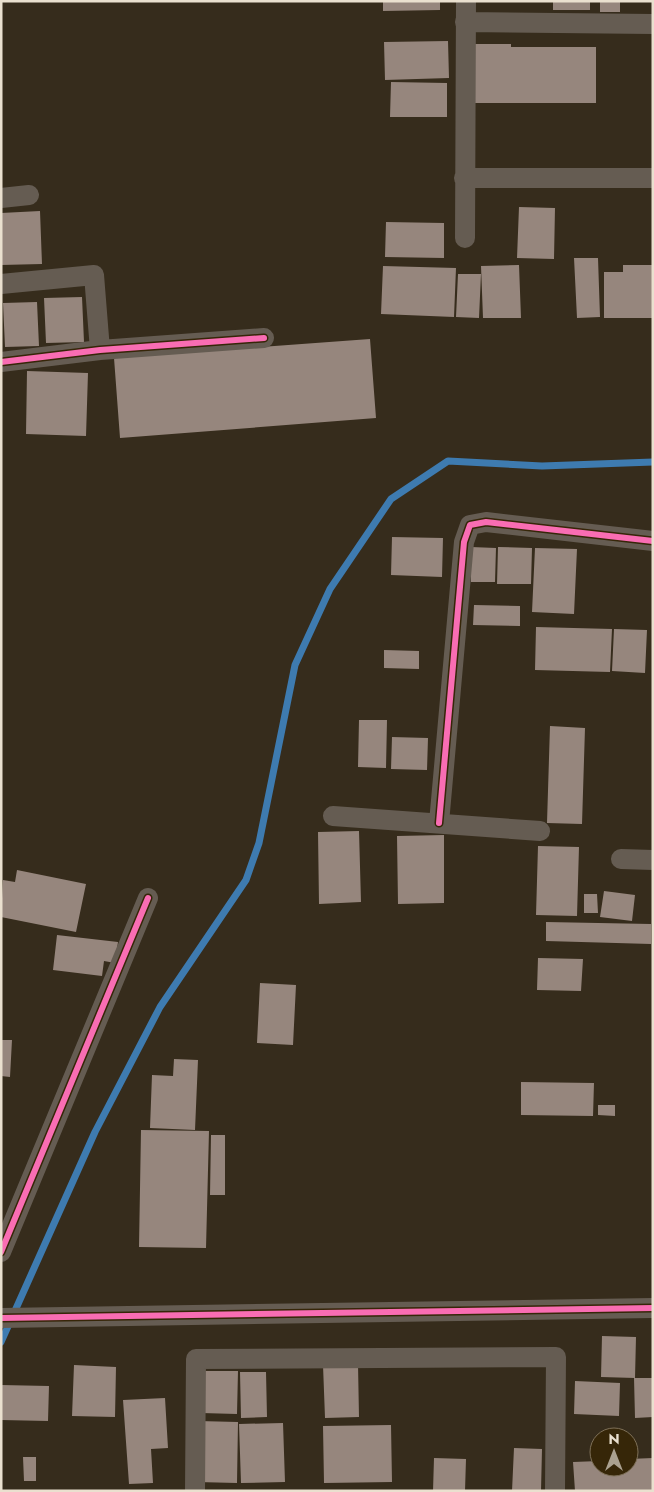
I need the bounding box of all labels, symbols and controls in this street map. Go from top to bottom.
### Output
north arrow [589,1427,639,1477]
text: N [608,1429,620,1449]

